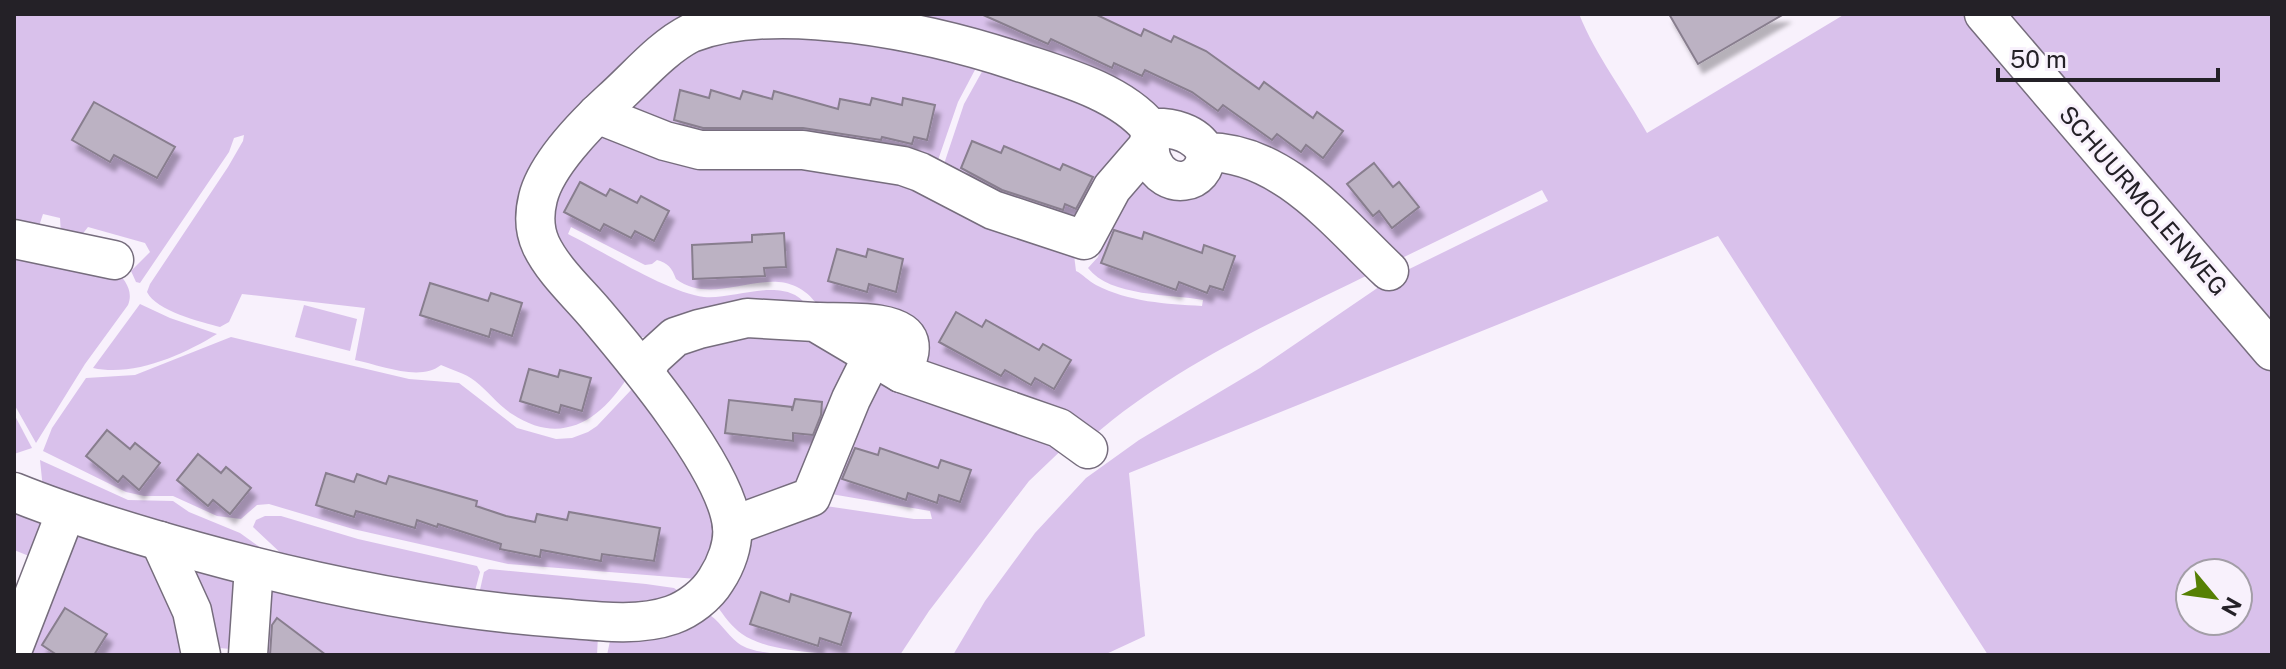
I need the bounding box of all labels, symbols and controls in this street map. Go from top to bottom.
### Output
scale bar [1998,32,2218,82]
text: 50 m [2010,45,2067,73]
street label: SCHUURMOLENWEG [2054,100,2234,301]
north arrow [2174,557,2254,637]
text: N [2216,593,2247,621]

